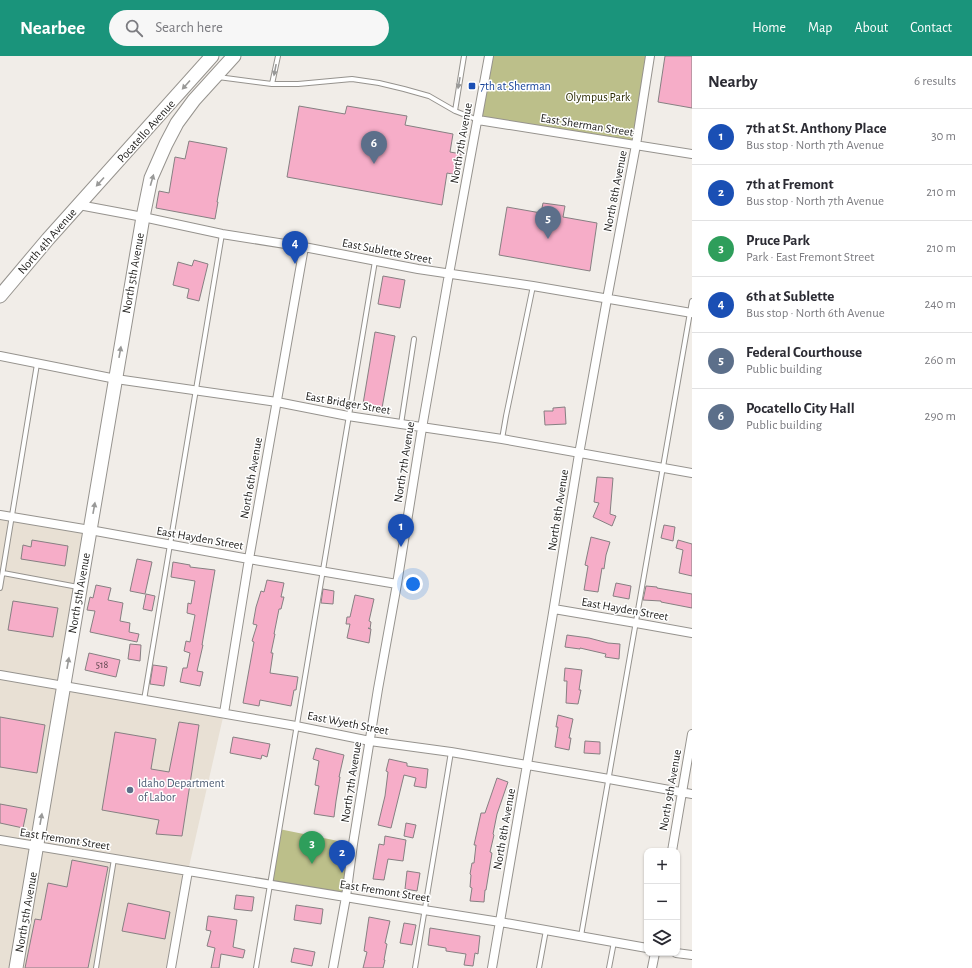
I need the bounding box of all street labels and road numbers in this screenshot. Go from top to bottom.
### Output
street label: Pocatello Avenue [115,97,177,165]
street label: North 7th Avenue [448,102,474,184]
street label: East Sherman Street [540,112,635,138]
street label: North 8th Avenue [601,149,629,233]
street label: North 4th Avenue [15,206,79,276]
street label: North 5th Avenue [120,232,146,314]
street label: East Sublette Street [341,236,433,266]
street label: East Bridger Street [305,390,392,416]
street label: North 7th Avenue [392,421,416,503]
street label: North 6th Avenue [238,436,264,520]
street label: North 8th Avenue [546,468,570,552]
street label: East Hayden Street [156,524,244,553]
street label: North 5th Avenue [66,552,92,634]
street label: East Hayden Street [581,595,669,624]
street label: East Wyeth Street [306,709,390,738]
street label: North 7th Avenue [339,741,363,823]
street label: North 9th Avenue [657,748,683,832]
street label: North 8th Avenue [491,787,517,871]
street label: East Fremont Street [19,826,111,852]
street label: North 5th Avenue [13,871,39,953]
street label: East Fremont Street [339,878,431,904]

